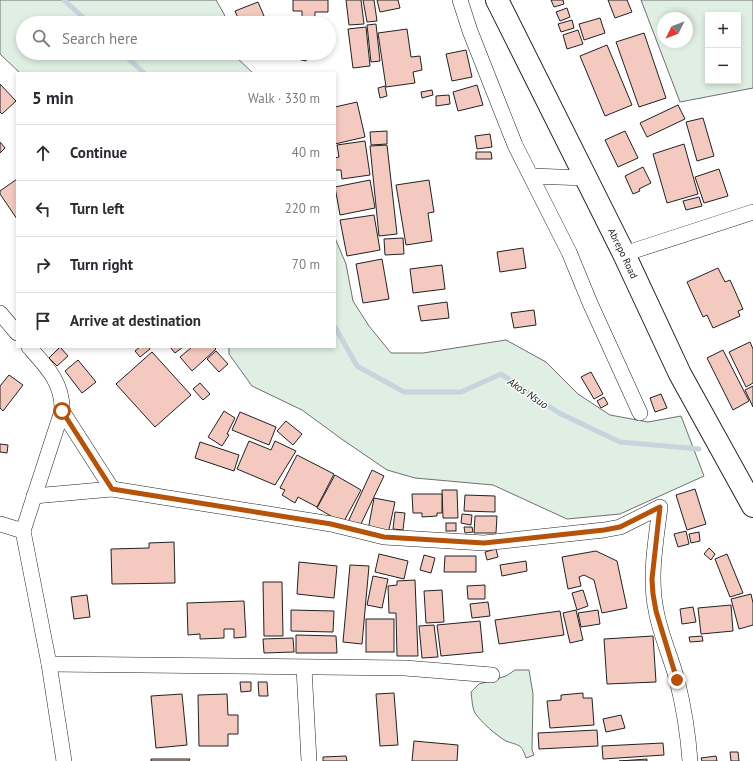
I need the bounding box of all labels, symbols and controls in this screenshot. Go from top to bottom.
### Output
north arrow [657,12,693,48]
map controls [705,12,741,84]
button: + [705,12,741,48]
search box [16,16,336,60]
icon: search [30,27,52,49]
text: Search here [62,29,138,48]
button: − [705,48,741,84]
text: 5 min [32,87,73,109]
text: Walk · 330 m [248,90,320,107]
icon: ahead [32,142,54,164]
text: Continue [70,143,127,162]
text: 40 m [292,144,320,161]
icon: left [32,198,54,220]
text: Turn left [70,199,124,218]
text: 220 m [285,200,320,217]
street label: Abrepo Road [605,226,641,281]
icon: right [32,254,54,276]
text: Turn right [70,255,133,274]
text: 70 m [292,256,320,273]
icon: arrive [32,310,54,332]
text: Arrive at destination [70,311,201,330]
water label: Akos Nsuo [504,374,551,412]
route start [53,402,71,420]
route end [668,671,686,689]

